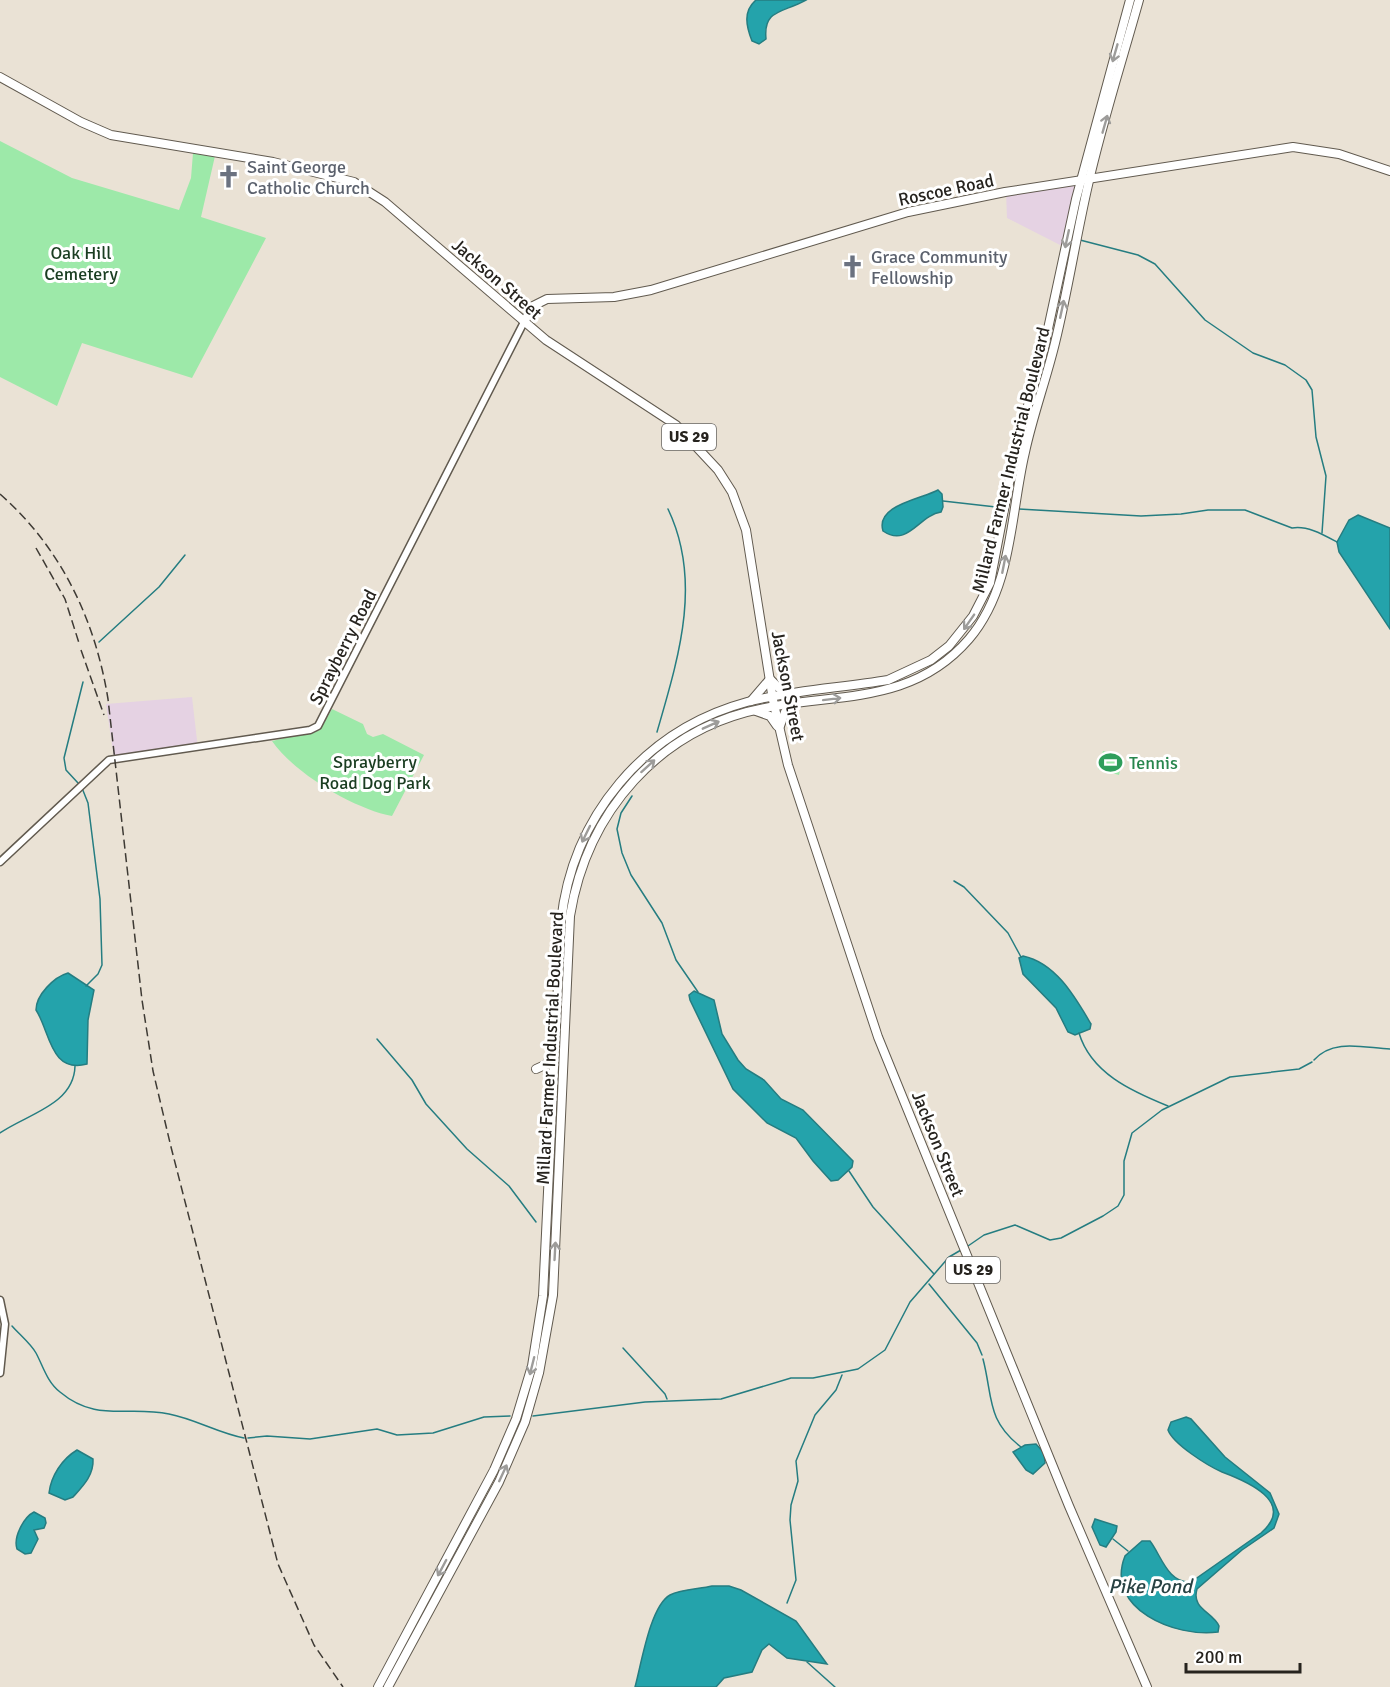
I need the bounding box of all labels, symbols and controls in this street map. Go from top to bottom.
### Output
one-way arrow [1109,43,1120,62]
one-way arrow [1100,115,1111,134]
place label: Saint George Catholic Church [247,156,370,199]
church icon: Saint George Catholic Church [216,164,242,190]
street label: Roscoe Road [896,169,996,211]
one-way arrow [1061,229,1073,248]
street label: Jackson Street [447,234,547,324]
park label: Oak Hill Cemetery [44,242,118,285]
place label: Grace Community Fellowship [871,246,1008,289]
church icon: Grace Community Fellowship [840,254,866,280]
one-way arrow [1057,300,1068,320]
street label: Millard Farmer Industrial Boulevard [967,325,1055,595]
road number: US 29 [662,424,716,450]
one-way arrow [999,555,1010,575]
street label: Sprayberry Road [304,586,382,708]
one-way arrow [963,614,975,630]
street label: Jackson Street [767,629,809,743]
one-way arrow [822,693,842,704]
one-way arrow [702,718,720,730]
sports icon: Tennis [1098,750,1124,776]
park label: Sprayberry Road Dog Park [319,751,431,794]
place label: Tennis [1129,752,1178,774]
one-way arrow [640,759,655,773]
one-way arrow [579,824,591,842]
street label: Millard Farmer Industrial Boulevard [532,911,568,1185]
street label: Jackson Street [907,1088,969,1200]
one-way arrow [550,1241,561,1261]
road number: US 29 [946,1257,1000,1283]
one-way arrow [525,1356,537,1375]
one-way arrow [498,1464,510,1482]
one-way arrow [436,1559,448,1576]
water label: Pike Pond [1108,1574,1194,1599]
scale bar [1186,1636,1300,1674]
text: 200 m [1195,1646,1242,1668]

